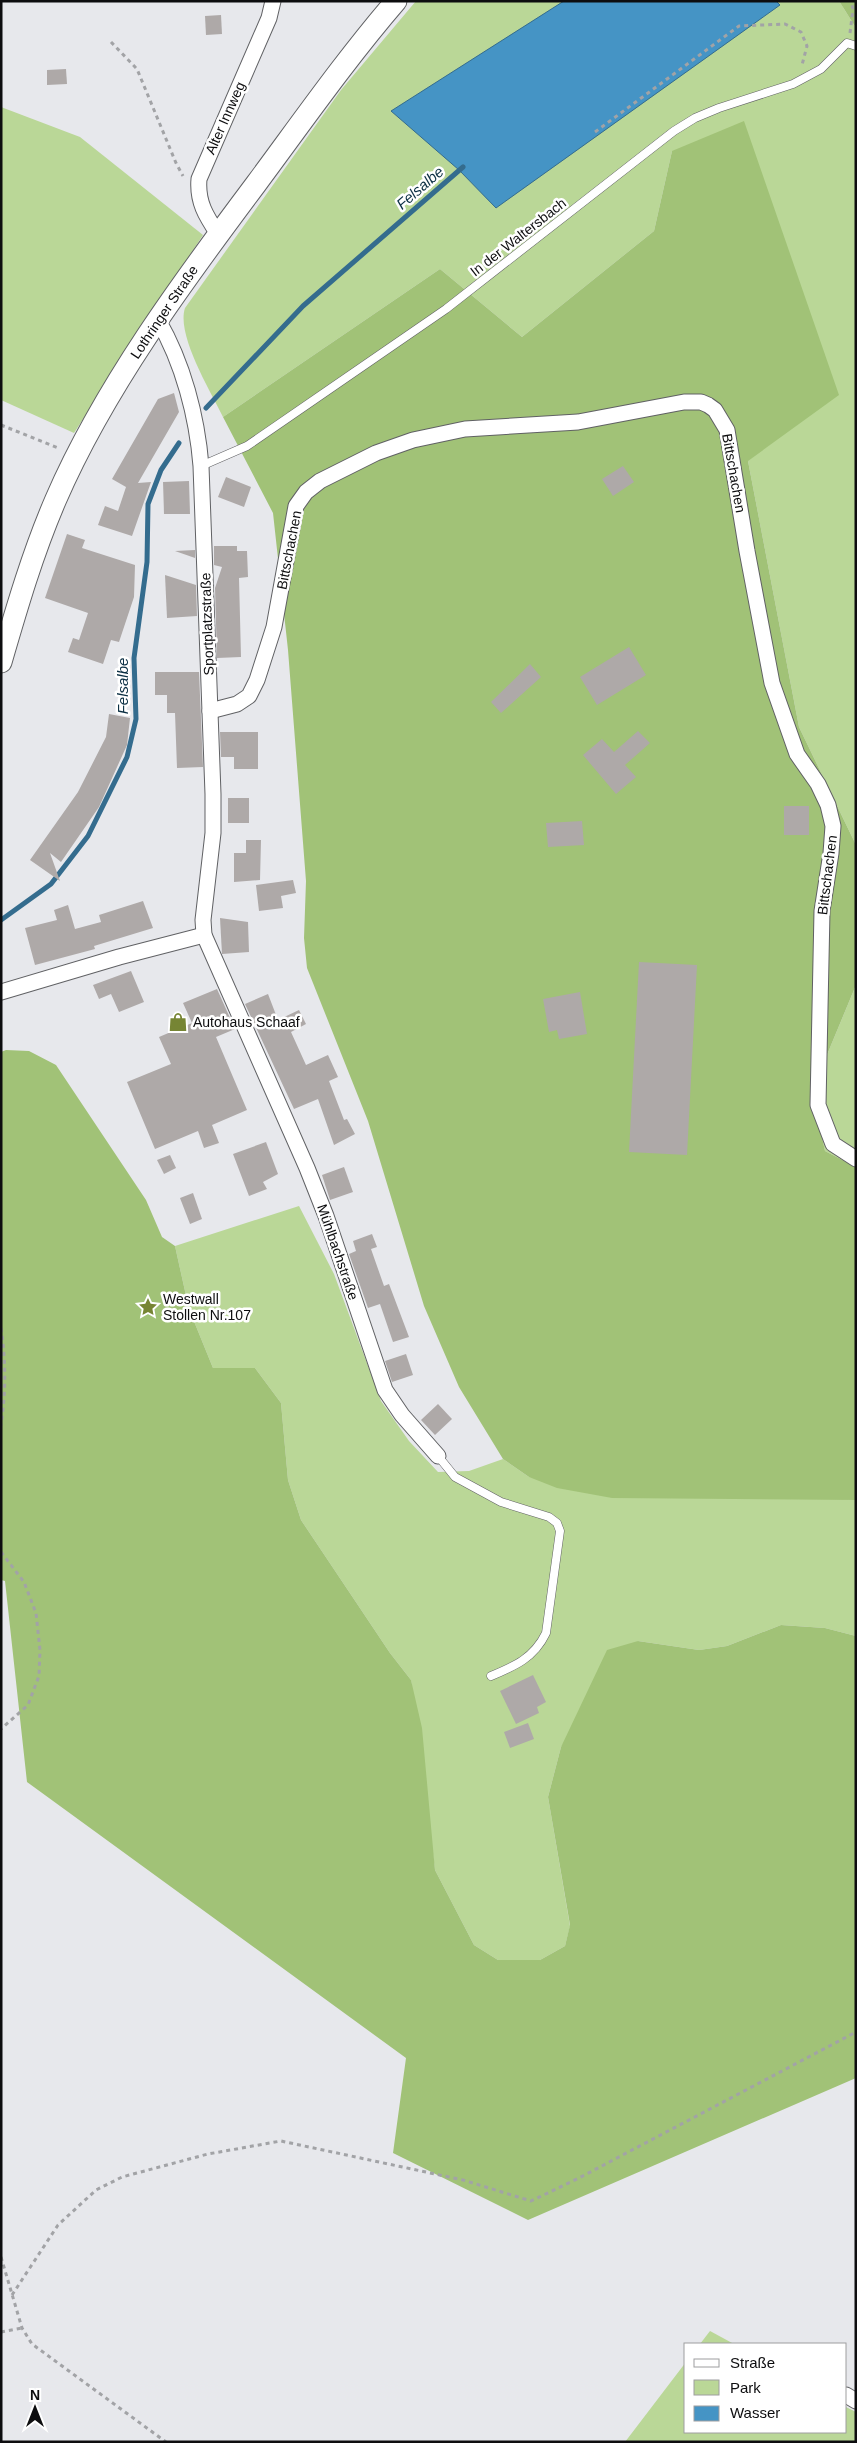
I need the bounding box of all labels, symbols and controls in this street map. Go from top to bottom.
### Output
street label: Alter Innweg [202,79,248,157]
water label: Felsalbe [393,163,447,213]
street label: In der Waltersbach [467,195,569,279]
street label: Lothringer Straße [127,262,201,362]
street label: Bittschachen [719,432,749,514]
street label: Bittschachen [273,509,305,591]
street label: Sportplatzstraße [197,572,217,676]
water label: Felsalbe [114,658,131,714]
street label: Bittschachen [814,834,840,916]
shop icon: Autohaus Schaaf [167,1011,189,1033]
place label: Autohaus Schaaf [193,1014,300,1030]
street label: Mühlbachstraße [314,1202,362,1302]
place label: Westwall Stollen Nr.107 [163,1291,251,1323]
place icon: Westwall Stollen Nr.107 [137,1296,159,1318]
legend [684,2343,847,2433]
text: Straße [730,2354,775,2371]
text: Park [730,2379,761,2396]
north arrow [10,2383,60,2433]
text: N [30,2387,40,2403]
text: Wasser [730,2404,780,2421]

